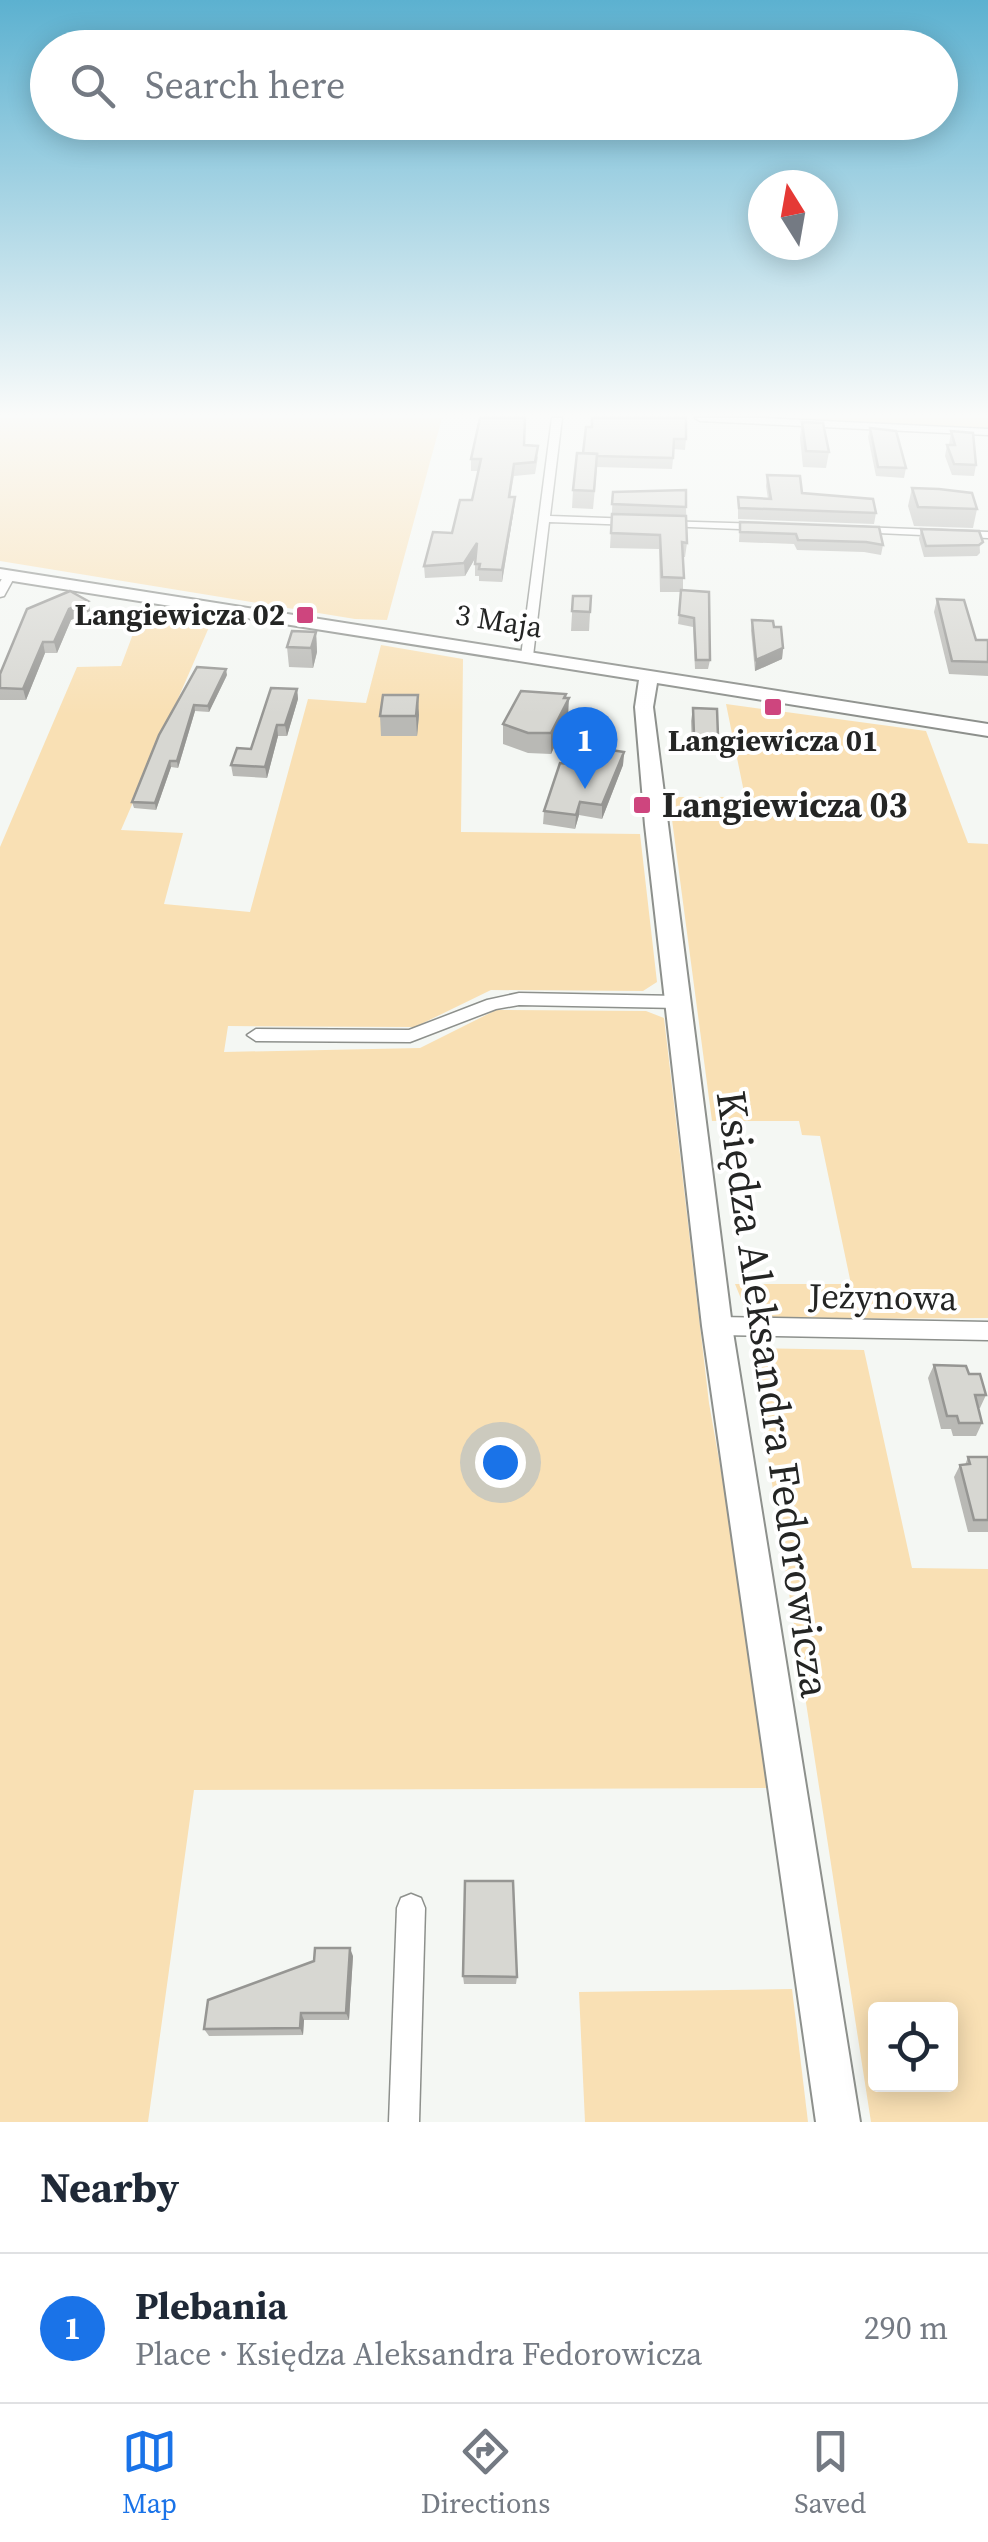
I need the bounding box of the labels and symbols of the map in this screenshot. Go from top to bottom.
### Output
north arrow [748,170,838,260]
street label: 3 Maja [453,593,546,648]
place label: Langiewicza 02 [75,594,285,635]
marker: Langiewicza 02 [294,604,316,626]
marker: Langiewicza 01 [762,696,784,718]
pin: 1 [552,706,618,789]
place label: Langiewicza 01 [668,720,878,761]
place label: Langiewicza 03 [662,781,907,829]
marker: Langiewicza 03 [631,794,653,816]
street label: Księdza Aleksandra Fedorowicza [703,1087,845,1702]
street label: Jeżynowa [807,1272,958,1322]
your location [475,1437,526,1488]

